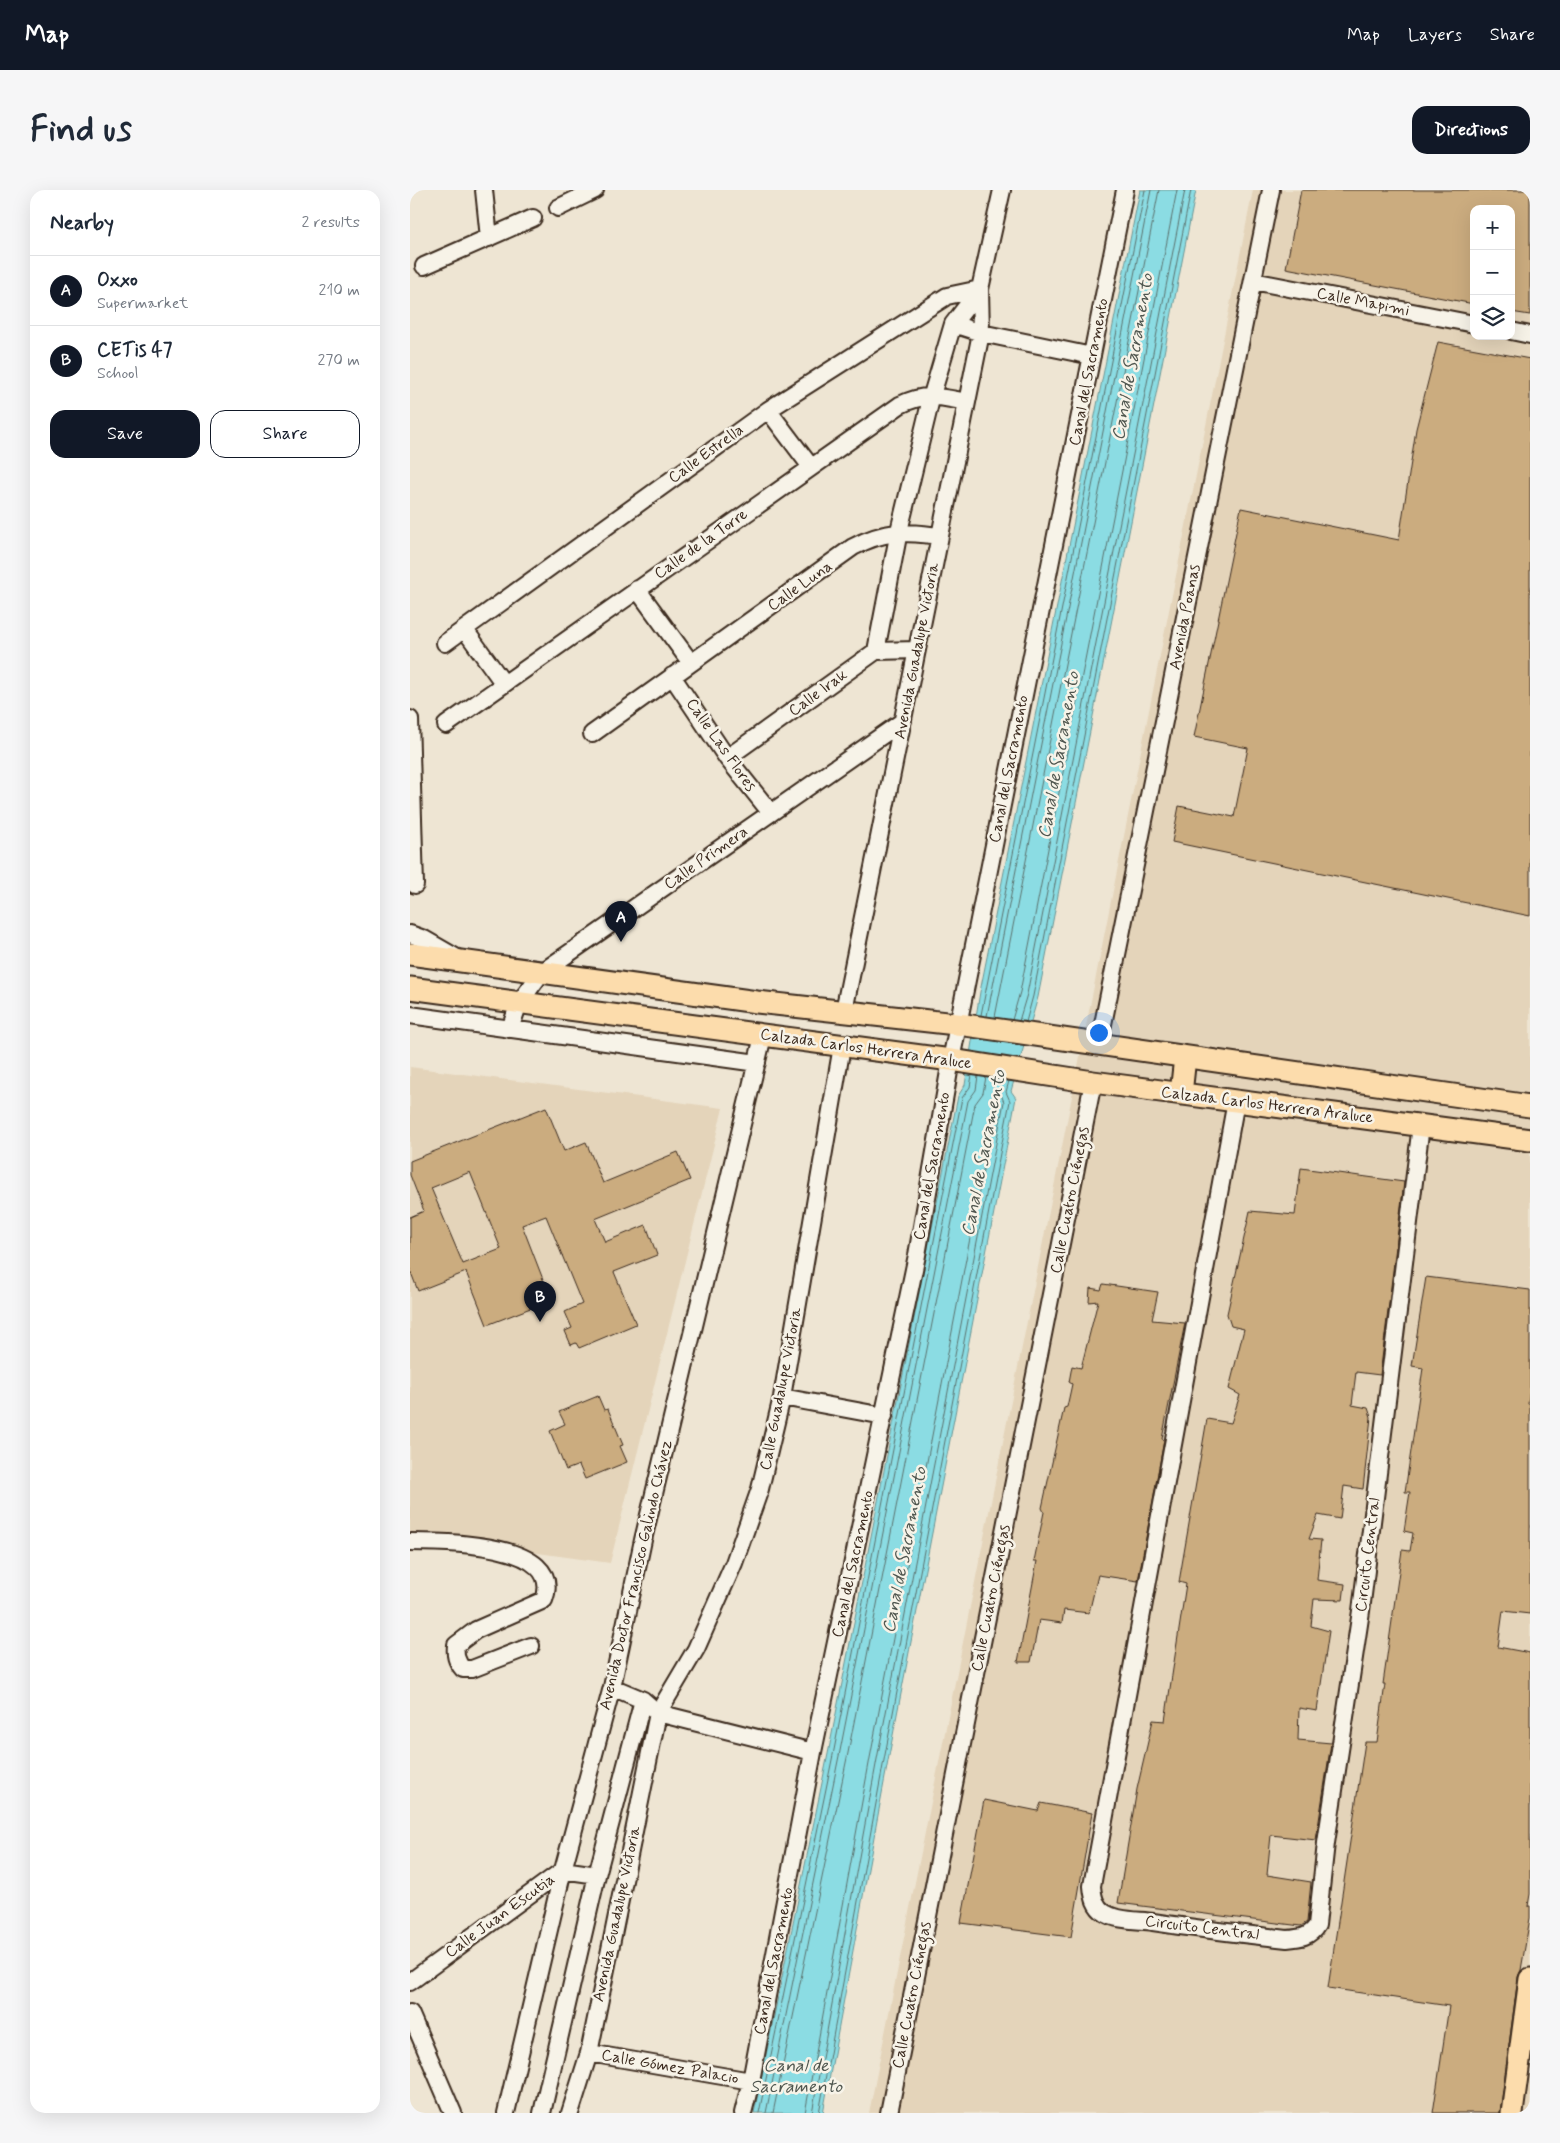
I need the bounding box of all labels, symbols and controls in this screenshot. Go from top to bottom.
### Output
text: Map [25,20,69,51]
text: Map [1347,23,1380,47]
text: Layers [1408,23,1462,47]
text: Share [1490,23,1535,47]
button: Directions [1412,106,1530,154]
text: Find us [30,107,132,153]
map controls [1470,205,1515,340]
button: + [1470,205,1515,250]
text: Nearby [50,209,114,237]
text: 2 results [302,212,360,233]
button: − [1470,250,1515,295]
text: Oxxo [97,268,138,293]
water label: Canal de Sacramento [1107,270,1160,442]
text: A [61,280,71,301]
text: 210 m [319,280,360,301]
street label: Calle Mapimi [1315,283,1411,321]
text: Supermarket [97,293,188,314]
button: layers [1470,295,1515,340]
street label: Canal del Sacramento [1064,296,1114,448]
text: CETis 47 [97,338,172,363]
text: B [61,350,71,371]
text: 270 m [317,350,360,371]
text: School [97,363,138,384]
button: Save [50,410,200,458]
button: Share [210,410,360,458]
street label: Calle Estrella [664,420,748,488]
street label: Calle de la Torre [650,504,752,584]
street label: Calle Luna [763,556,837,616]
street label: Avenida Guadalupe Victoria [890,561,944,741]
street label: Avenida Poanas [1164,562,1206,672]
street label: Calle Irak [785,665,851,721]
water label: Canal de Sacramento [1033,668,1086,840]
street label: Canal del Sacramento [984,693,1034,845]
street label: Calle Las Flores [681,694,761,796]
street label: Calle Primera [660,821,752,895]
pin: A [605,901,637,942]
your location [1086,1020,1112,1046]
street label: Calzada Carlos Herrera Araluce [759,1024,974,1074]
water label: Canal de Sacramento [956,1067,1012,1238]
street label: Calzada Carlos Herrera Araluce [1160,1082,1375,1128]
street label: Canal del Sacramento [909,1090,955,1242]
street label: Calle Cuatro Ciénegas [1045,1125,1096,1276]
pin: B [524,1281,556,1322]
street label: Calle Guadalupe Victoria [755,1305,807,1472]
street label: Avenida Doctor Francisco Galindo Chávez [595,1438,677,1712]
water label: Canal de Sacramento [877,1464,933,1635]
street label: Canal del Sacramento [827,1488,879,1640]
street label: Circuito Central [1351,1497,1385,1613]
street label: Calle Cuatro Ciénegas [966,1523,1017,1674]
street label: Avenida Guadalupe Victoria [588,1824,646,2004]
street label: Calle Juan Escutia [441,1869,559,1963]
street label: Canal del Sacramento [749,1885,799,2037]
street label: Circuito Central [1144,1911,1260,1945]
street label: Calle Cuatro Ciénegas [887,1920,938,2071]
street label: Calle Gómez Palacio [600,2045,740,2089]
water label: Canal de Sacramento [750,2054,844,2099]

